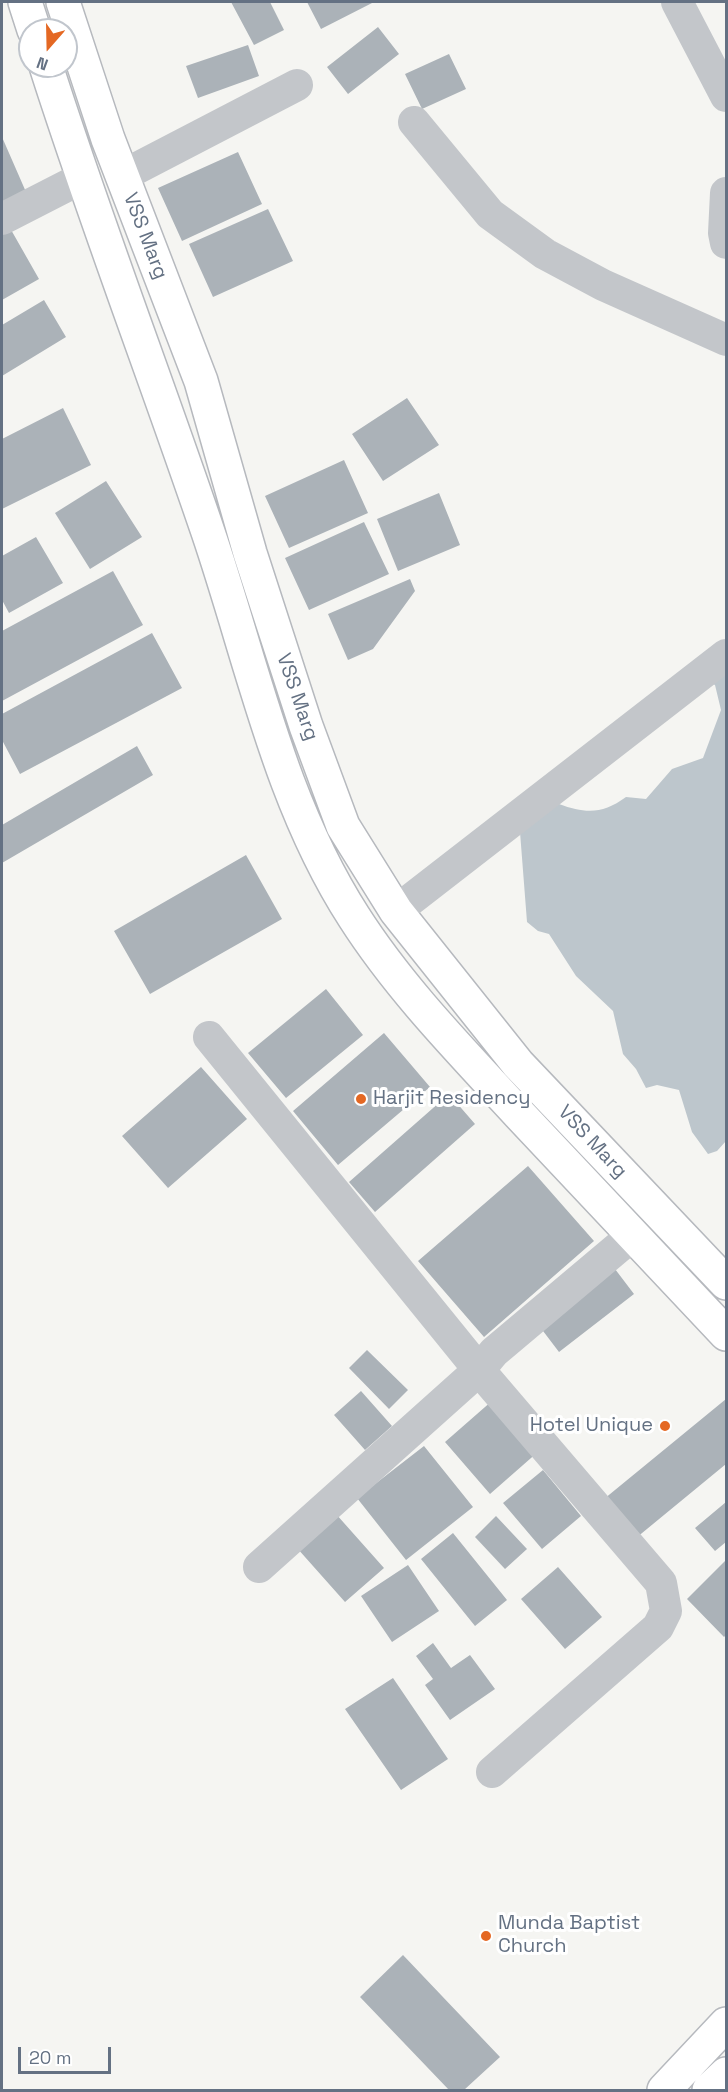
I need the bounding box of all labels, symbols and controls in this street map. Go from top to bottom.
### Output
north arrow [18,18,78,78]
text: N [34,52,51,75]
street label: VSS Marg [118,189,172,283]
street label: VSS Marg [271,650,323,744]
place label: Harjit Residency [373,1087,530,1111]
marker: Harjit Residency [354,1092,368,1106]
street label: VSS Marg [552,1101,632,1183]
place label: Hotel Unique [530,1414,653,1438]
marker: Hotel Unique [658,1419,672,1433]
place label: Munda Baptist Church [498,1912,640,1959]
marker: Munda Baptist Church [479,1929,493,1943]
scale bar [21,2035,114,2073]
text: 20 m [29,2046,72,2069]

